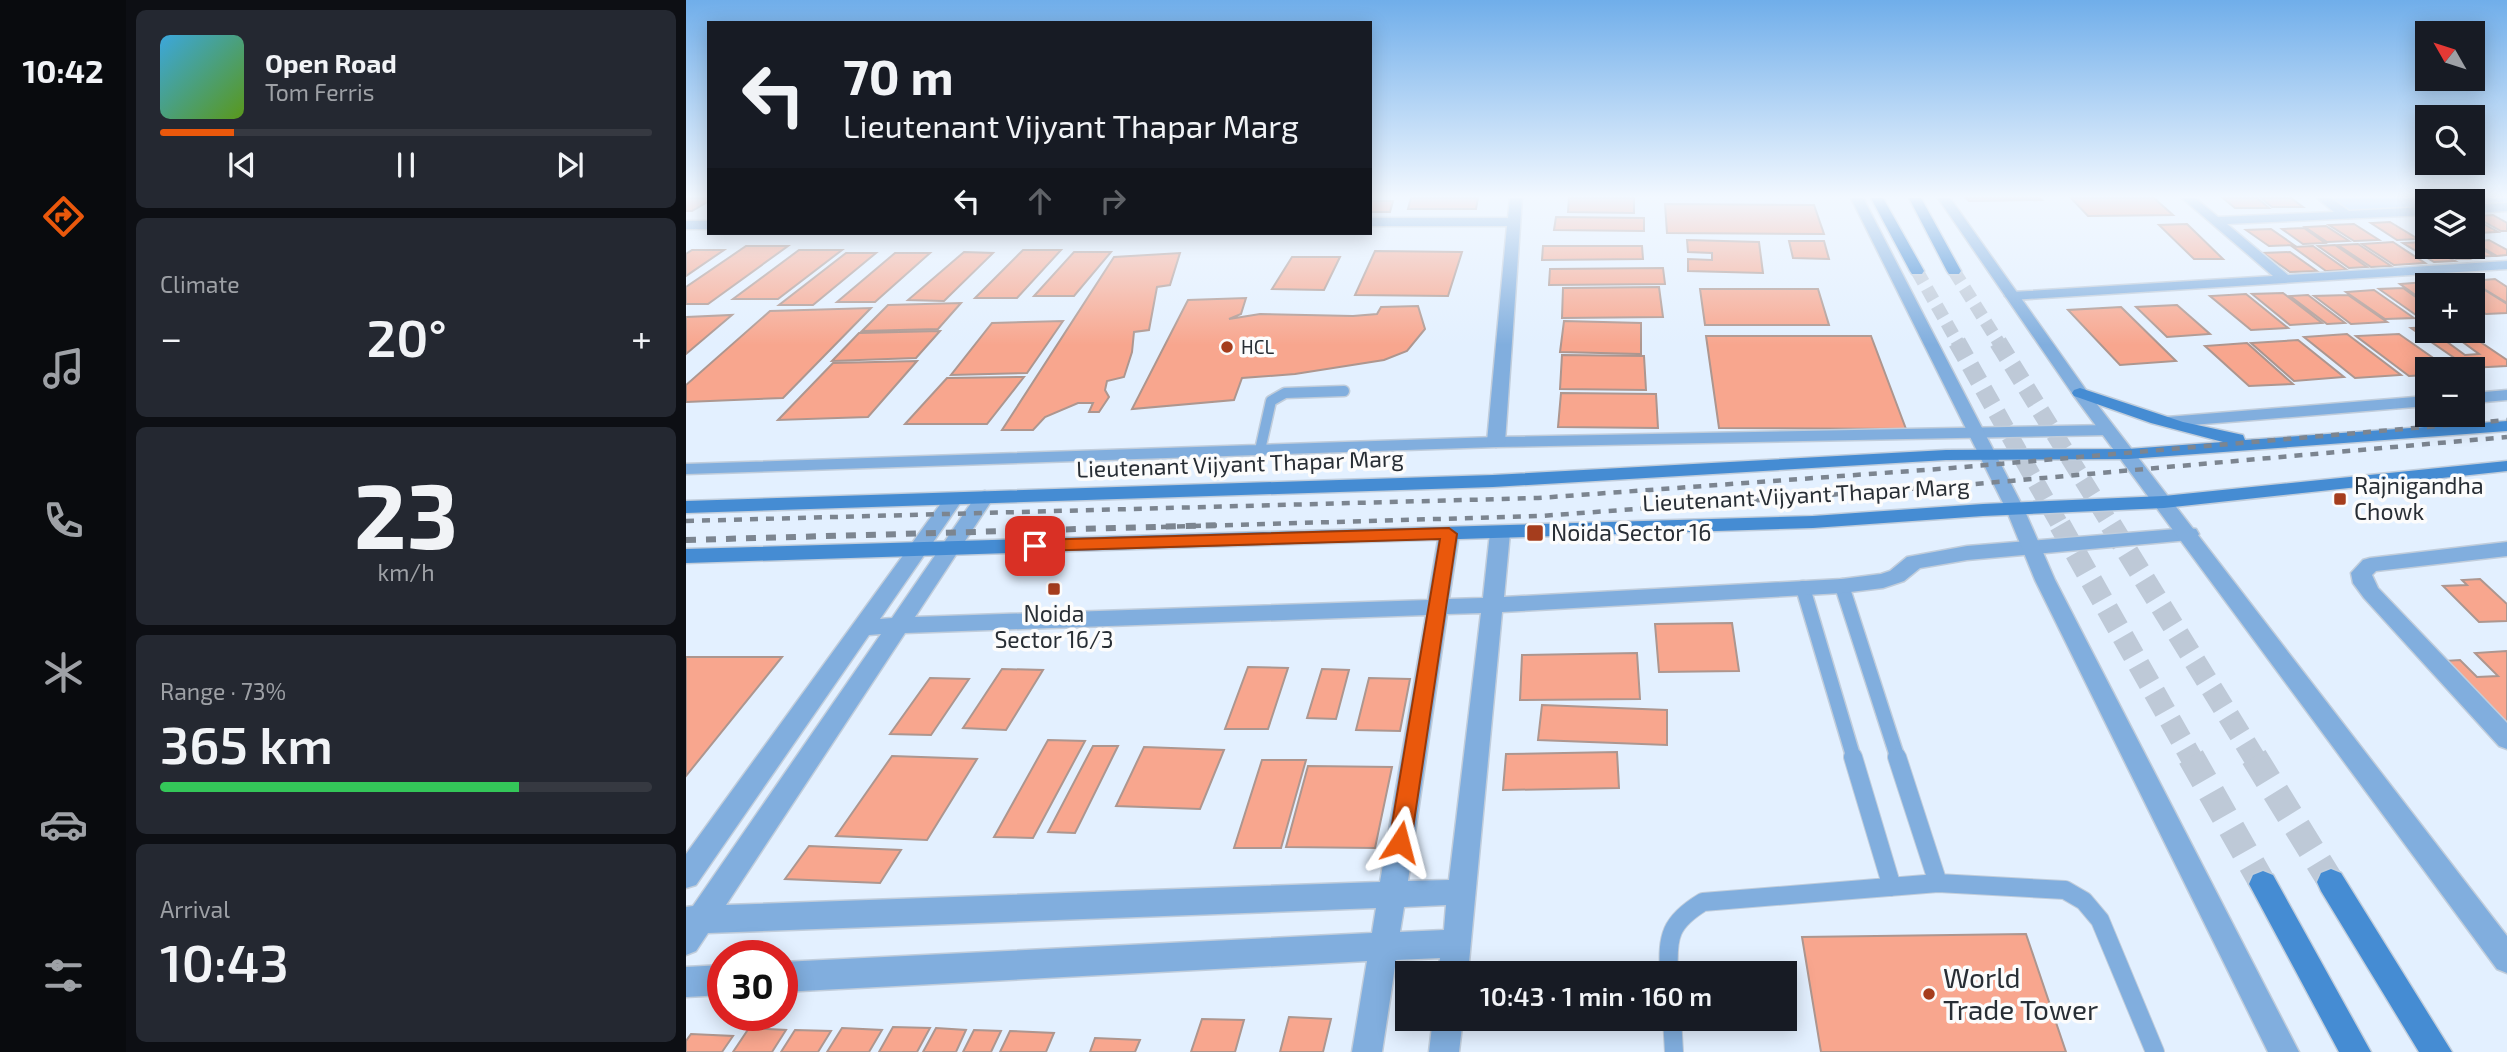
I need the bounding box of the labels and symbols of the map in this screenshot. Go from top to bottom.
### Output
north arrow [2415,21,2485,91]
place label: HCL [1241,335,1275,358]
marker: HCL [1219,339,1235,355]
street label: Lieutenant Vijyant Thapar Marg [1076,443,1404,483]
street label: Lieutenant Vijyant Thapar Marg [1642,471,1970,517]
place label: Rajnigandha Chowk [2354,471,2484,525]
marker: Rajnigandha Chowk [2332,491,2348,507]
pin [1005,516,1065,576]
place label: Noida Sector 16 [1551,518,1711,546]
marker: Noida Sector 16 [1525,523,1545,543]
marker: Noida Sector 16/3 [1046,581,1062,597]
place label: Noida Sector 16/3 [994,599,1114,653]
position arrow [1363,805,1437,879]
speed limit sign: 30 [707,940,798,1031]
place label: World Trade Tower [1943,960,2098,1026]
marker: World Trade Tower [1921,986,1937,1002]

